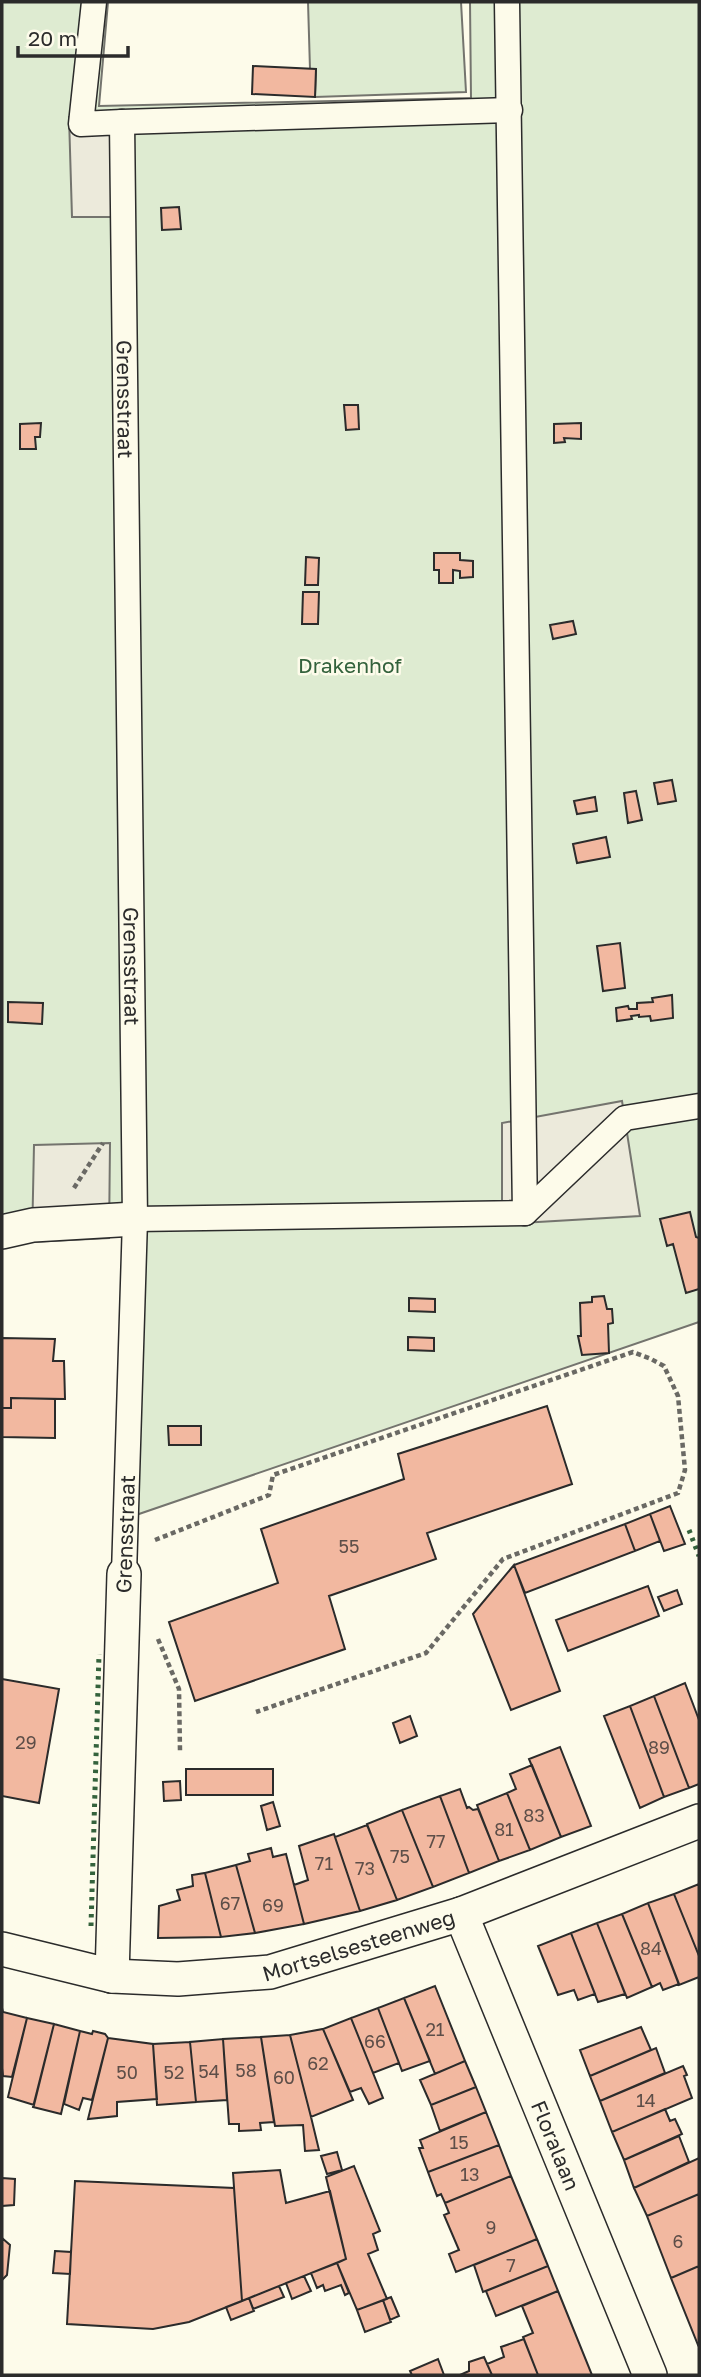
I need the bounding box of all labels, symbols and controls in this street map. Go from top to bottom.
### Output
scale bar [18,14,128,58]
text: 20 m [28,25,77,51]
street label: Grensstraat [112,340,139,459]
park label: Drakenhof [298,652,402,678]
street label: Grensstraat [118,907,146,1026]
street label: Grensstraat [110,1474,140,1594]
house number: 55 [339,1535,359,1557]
house number: 29 [15,1731,37,1753]
house number: 89 [648,1736,670,1758]
house number: 83 [523,1804,545,1826]
house number: 81 [494,1818,514,1840]
house number: 77 [426,1830,446,1852]
house number: 75 [390,1845,410,1867]
house number: 71 [315,1852,333,1874]
house number: 73 [355,1857,375,1879]
house number: 67 [220,1892,240,1914]
house number: 69 [262,1894,284,1916]
street label: Mortselsesteenweg [259,1904,458,1987]
house number: 84 [640,1937,662,1959]
house number: 21 [425,2018,445,2040]
house number: 66 [364,2030,386,2052]
house number: 62 [307,2052,329,2074]
house number: 58 [235,2059,257,2081]
house number: 54 [198,2060,220,2082]
house number: 50 [116,2061,138,2083]
house number: 52 [164,2061,184,2083]
house number: 60 [273,2066,295,2088]
house number: 14 [636,2089,656,2111]
street label: Floralaan [526,2096,586,2194]
house number: 15 [449,2131,469,2153]
house number: 13 [460,2163,480,2185]
house number: 9 [486,2216,496,2238]
house number: 6 [673,2230,683,2252]
house number: 7 [506,2254,516,2276]

